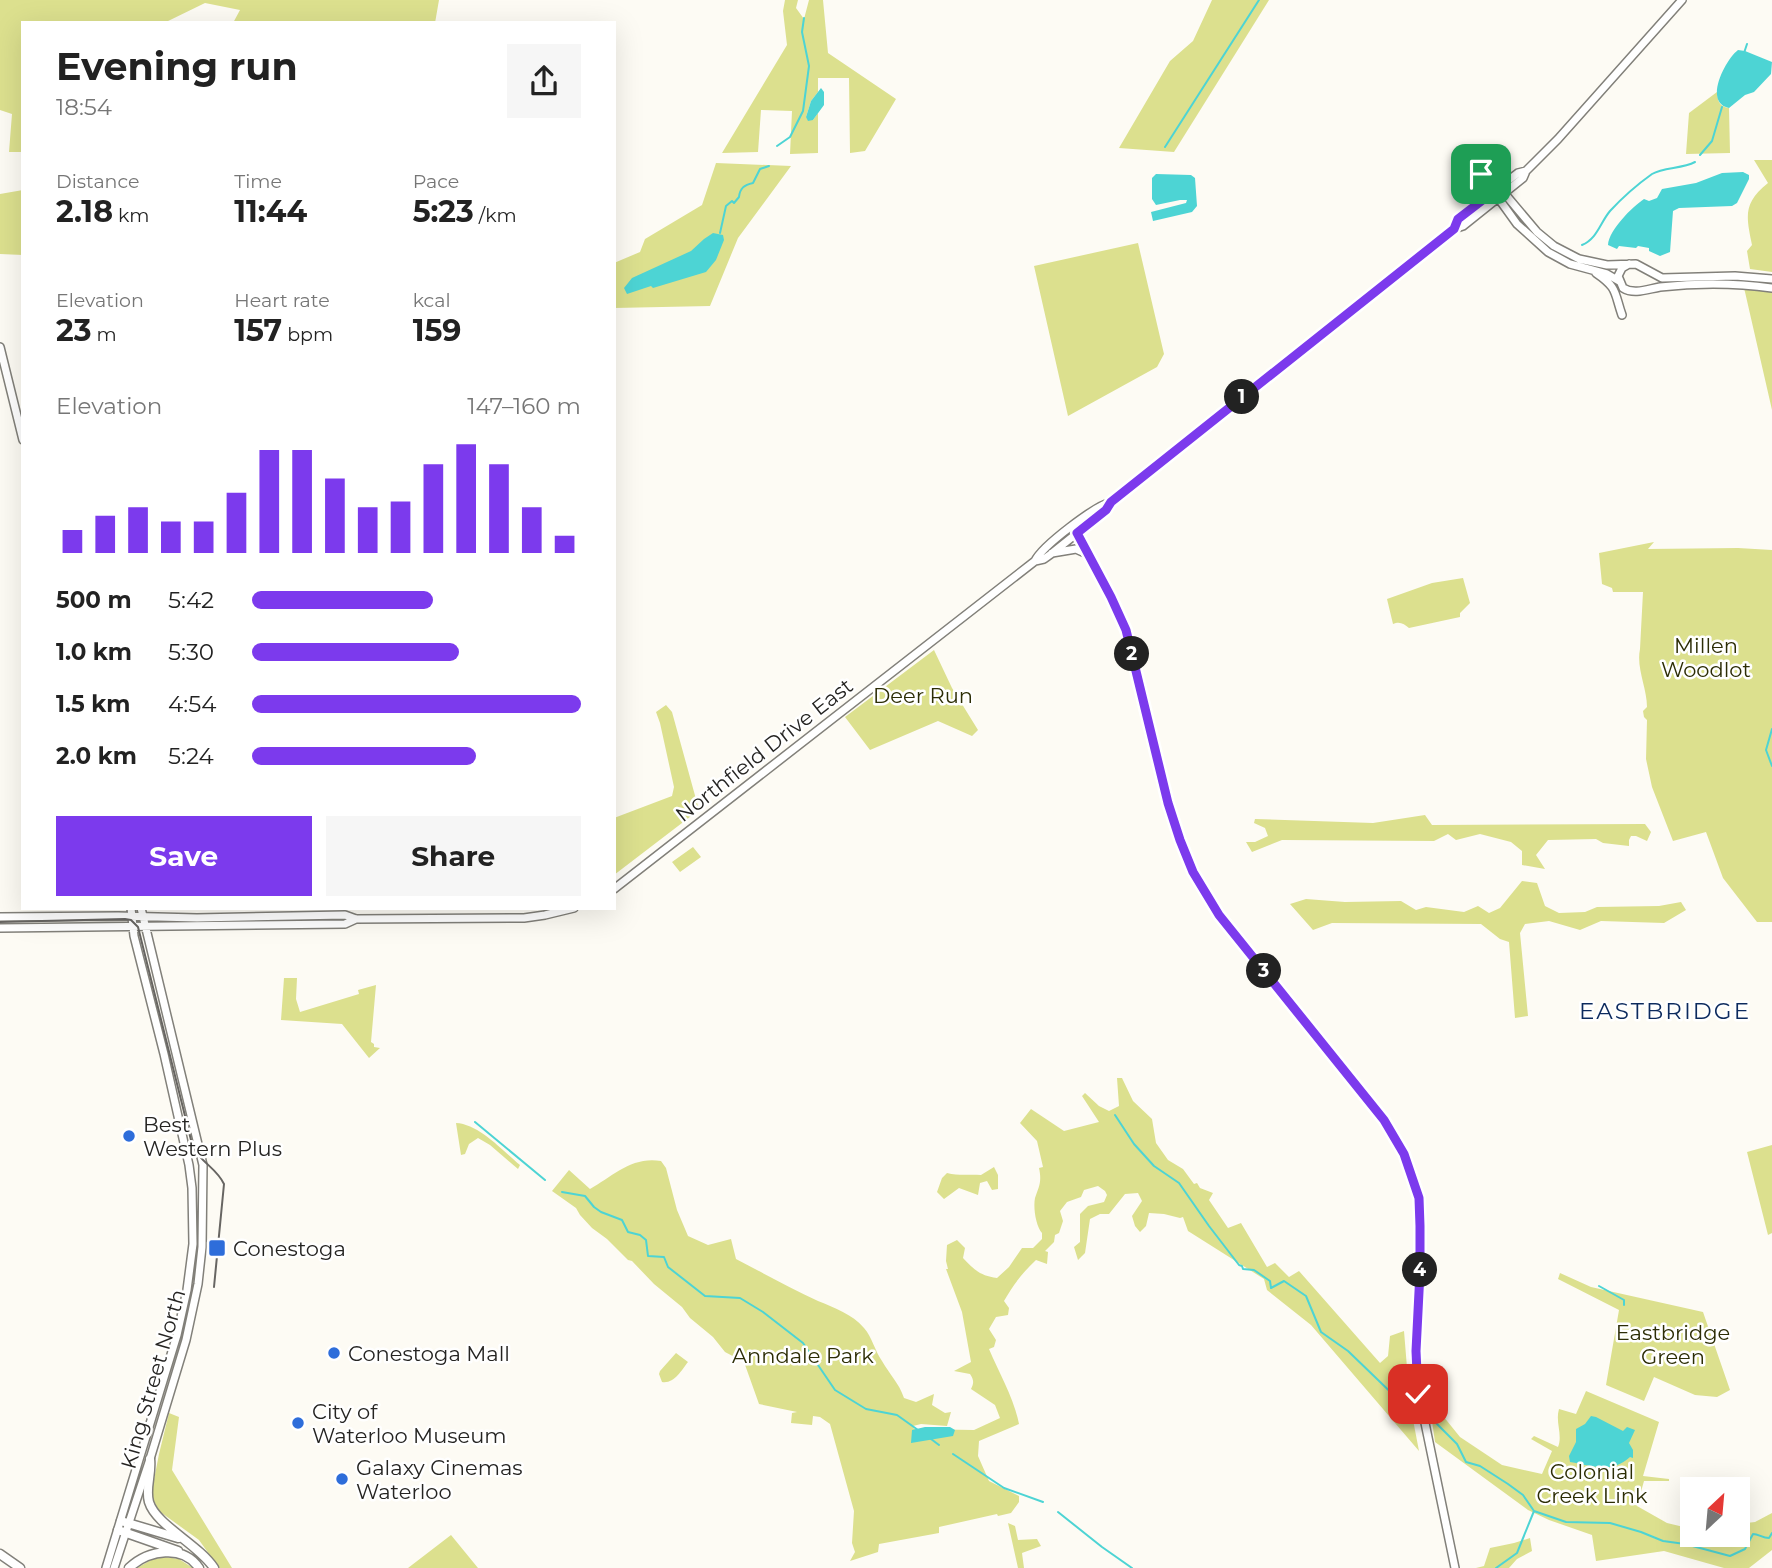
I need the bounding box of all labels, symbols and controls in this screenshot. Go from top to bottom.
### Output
text: Evening run [56,43,298,90]
button: share [507,44,581,118]
text: 18:54 [56,93,112,121]
pin [1451,144,1511,204]
icon: arrive [1462,155,1500,193]
text: Distance [56,170,139,193]
text: Time [234,170,282,193]
text: Pace [413,170,459,193]
text: 2.18 [56,193,113,230]
text: 11:44 [234,193,307,230]
text: 5:23 [413,193,474,230]
text: km [113,204,149,227]
text: /km [474,204,517,227]
text: Elevation [56,289,144,312]
text: Heart rate [234,289,330,312]
text: kcal [413,289,451,312]
text: 23 [56,312,91,349]
text: 157 [234,312,282,349]
text: 159 [413,312,461,349]
text: m [91,323,117,346]
text: bpm [282,323,333,346]
pin: 1 [1224,380,1260,414]
text: 1 [1238,385,1245,408]
text: Elevation [56,392,162,420]
text: 147–160 m [467,392,581,420]
text: 500 m [56,586,132,614]
text: 5:42 [168,586,214,614]
park label: Millen Woodlot [1661,633,1751,682]
pin: 2 [1114,636,1150,672]
text: 1.0 km [56,638,132,666]
text: 5:30 [168,638,214,666]
text: 2 [1126,642,1137,665]
street label: Northfield Drive East [670,673,858,827]
park label: Deer Run [873,683,973,708]
text: 1.5 km [56,690,130,718]
text: 4:54 [168,690,216,718]
text: 2.0 km [56,742,137,770]
text: 5:24 [168,742,214,770]
button: Save [56,816,312,896]
button: Share [326,816,581,896]
pin: 3 [1246,954,1282,988]
text: 3 [1258,959,1269,982]
district label: EASTBRIDGE [1579,997,1751,1025]
place label: Best Western Plus [143,1112,282,1161]
marker: Best Western Plus [121,1128,137,1144]
place label: Conestoga [233,1236,346,1261]
marker: Conestoga [207,1238,227,1258]
pin: 4 [1402,1252,1438,1288]
text: 4 [1413,1258,1426,1281]
street label: King Street North [115,1286,191,1472]
park label: Eastbridge Green [1616,1320,1730,1369]
place label: Conestoga Mall [348,1341,510,1366]
park label: Anndale Park [732,1343,874,1368]
marker: Conestoga Mall [326,1345,342,1361]
pin [1388,1364,1448,1424]
icon: check [1399,1375,1437,1413]
place label: City of Waterloo Museum [312,1399,507,1448]
marker: City of Waterloo Museum [290,1415,306,1431]
place label: Galaxy Cinemas Waterloo [356,1455,523,1504]
park label: Colonial Creek Link [1536,1459,1648,1508]
marker: Galaxy Cinemas Waterloo [334,1471,350,1487]
north arrow [1680,1477,1750,1547]
map controls [1680,1477,1750,1547]

